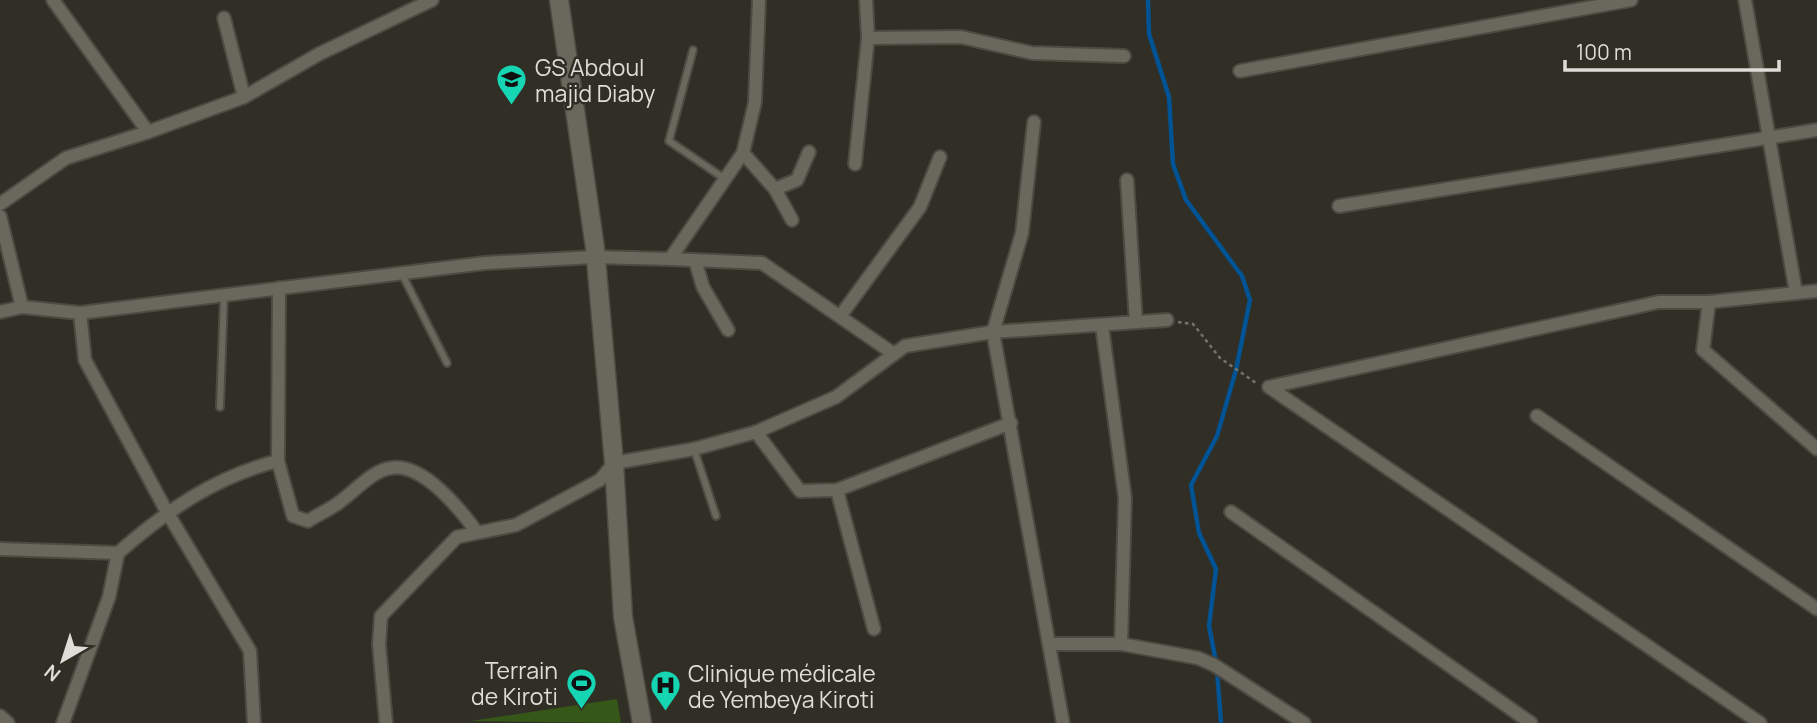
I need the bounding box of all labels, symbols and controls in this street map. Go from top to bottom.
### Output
scale bar [1565,28,1778,72]
text: 100 m [1576,38,1632,66]
place label: GS Abdoul majid Diaby [535,51,655,109]
school or university icon: GS Abdoul majid Diaby [495,63,529,107]
north arrow [28,625,98,695]
place label: Terrain de Kiroti [471,654,558,712]
place label: Clinique médicale de Yembeya Kiroti [688,657,876,715]
text: N [39,659,66,688]
sports icon: Terrain de Kiroti [564,666,598,710]
hospital icon: Clinique médicale de Yembeya Kiroti [648,669,682,713]

